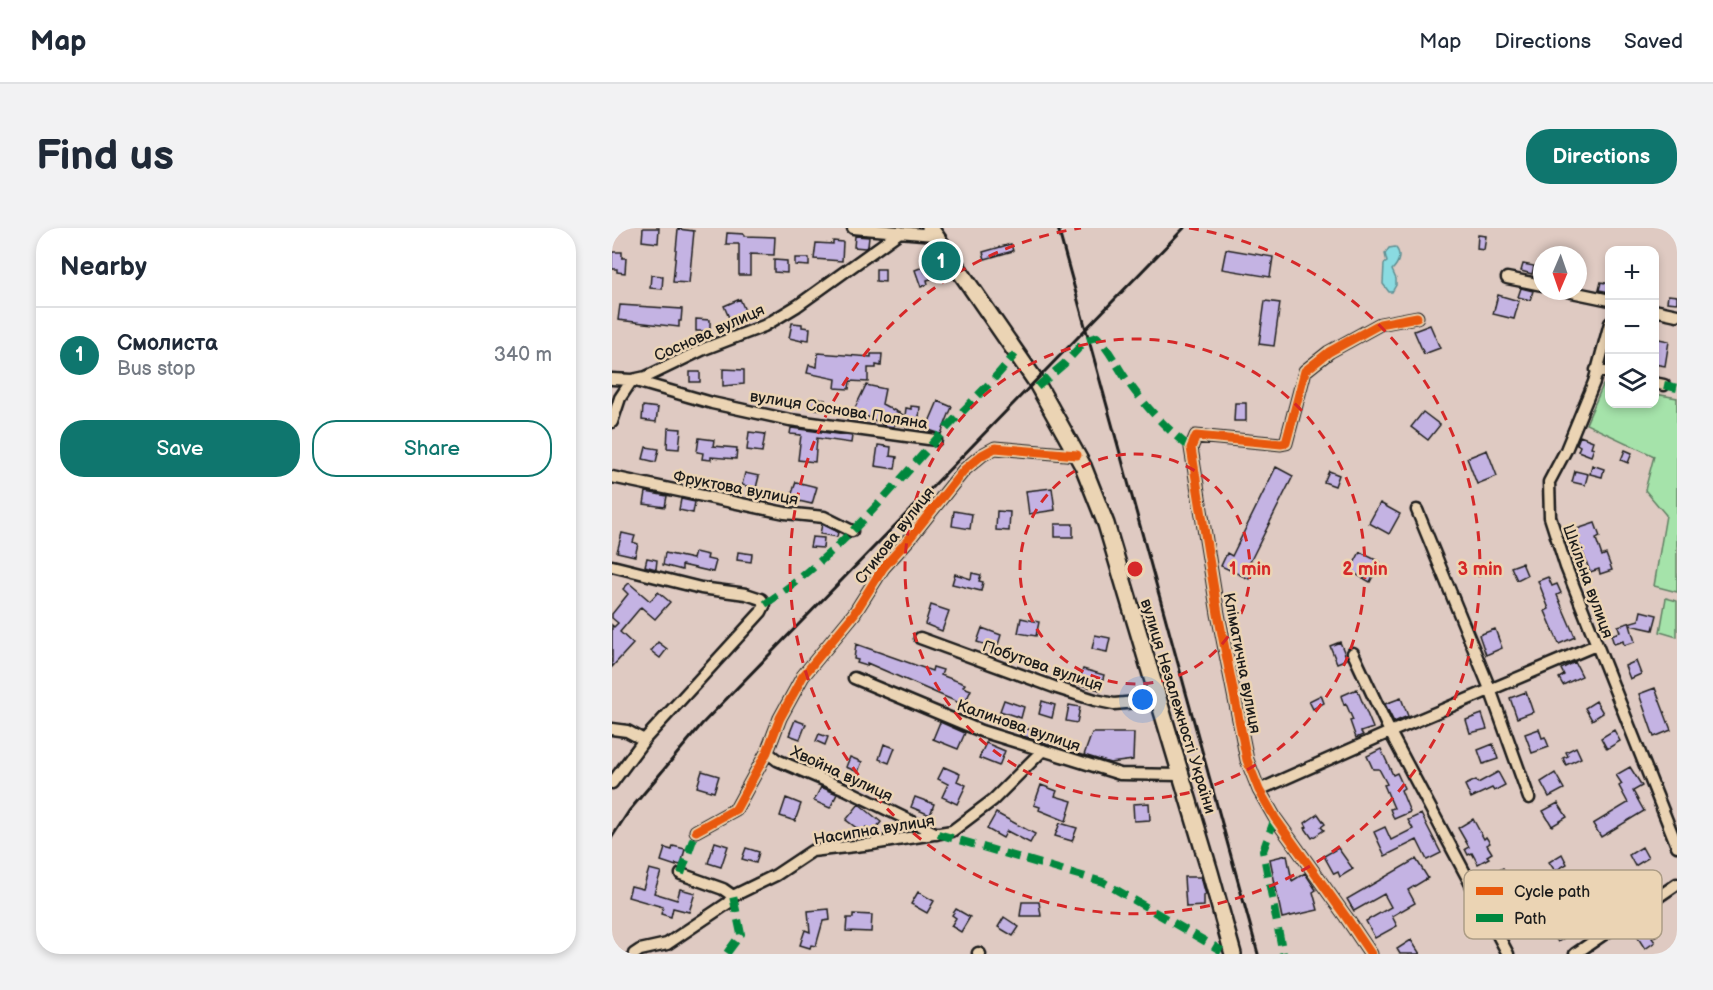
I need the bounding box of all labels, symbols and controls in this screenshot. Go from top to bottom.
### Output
text: Map [30,25,86,58]
text: Map [1419,29,1462,54]
text: Directions [1495,29,1591,54]
text: Saved [1624,29,1683,54]
button: Directions [1526,129,1677,184]
text: Find us [36,131,174,182]
pin: 1 [922,238,960,284]
north arrow [1533,246,1587,300]
map controls [1605,246,1659,408]
button: + [1605,246,1659,300]
text: Nearby [60,252,147,283]
button: − [1605,300,1659,354]
street label: Соснова вулиця [652,301,768,366]
text: Смолиста [117,330,218,357]
text: 1 [75,343,84,367]
text: 340 m [494,343,552,367]
button: layers [1605,354,1659,408]
text: Bus stop [117,357,196,381]
street label: вулиця Соснова Поляна [749,387,929,434]
button: Save [60,420,300,477]
button: Share [312,420,552,477]
street label: Фруктова вулиця [672,467,800,510]
street label: Стикова вулиця [851,483,939,588]
street label: Шкільна вулиця [1558,522,1617,641]
centre of rings [1125,559,1145,579]
text: 1 min [1229,559,1271,580]
text: 2 min [1342,559,1388,580]
text: 3 min [1457,559,1503,580]
street label: Кліматична вулиця [1219,591,1265,735]
street label: вулиця Незалежності України [1136,597,1219,816]
street label: Побутова вулиця [980,637,1105,696]
your location [1128,685,1157,714]
street label: Калинова вулиця [954,696,1083,757]
street label: Хвойна вулиця [787,742,896,806]
street label: Насипна вулиця [812,812,936,849]
legend [1464,870,1662,939]
text: Cycle path [1514,883,1590,902]
text: Path [1514,910,1546,929]

